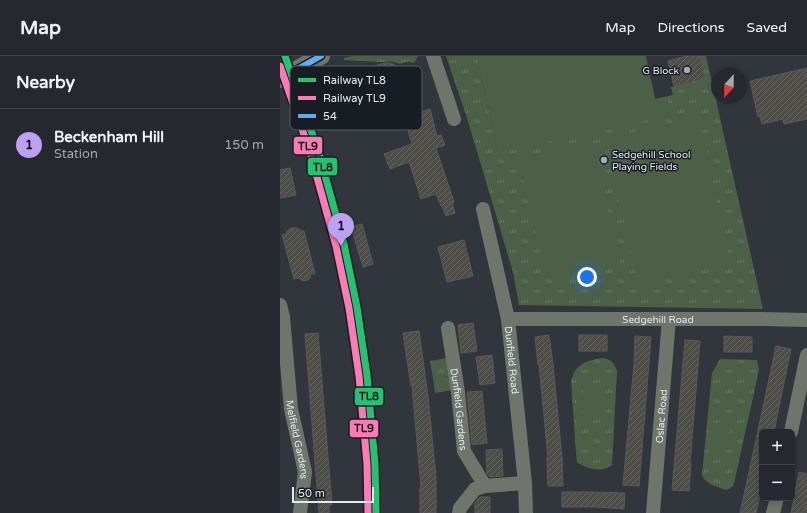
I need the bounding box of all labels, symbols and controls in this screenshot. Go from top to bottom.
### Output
text: Map [20,17,61,39]
text: Map [605,19,636,36]
text: Directions [658,19,725,36]
text: Saved [747,19,787,36]
place label: G Block [643,65,680,77]
marker: G Block [682,65,692,75]
legend [290,66,422,130]
north arrow [711,68,747,104]
text: Nearby [16,72,75,93]
text: Railway TL8 [323,74,386,87]
text: Railway TL9 [323,92,386,105]
text: 54 [323,110,337,123]
text: Beckenham Hill [54,128,164,146]
line badge: TL9 [293,136,323,155]
text: 1 [25,137,33,153]
text: 150 m [224,137,264,153]
text: TL9 [297,140,318,153]
text: Station [54,146,98,162]
place label: Sedgehill School Playing Fields [612,149,691,173]
marker: Sedgehill School Playing Fields [599,155,609,165]
line badge: TL8 [307,157,338,176]
text: TL8 [312,161,333,174]
pin: 1 [328,213,354,246]
your location [577,267,597,287]
street label: Sedgehill Road [622,314,694,326]
street label: Dunfield Road [502,326,521,395]
street label: Dunfield Gardens [447,367,469,451]
line badge: TL8 [354,387,384,406]
street label: Oslac Road [654,389,670,444]
text: TL8 [358,390,379,403]
street label: Melfield Gardens [283,399,310,480]
line badge: TL9 [349,419,379,438]
text: TL9 [353,422,374,435]
map controls [759,429,795,501]
button: + [759,429,795,465]
button: − [759,465,795,501]
scale bar [292,485,374,504]
text: 50 m [298,487,325,500]

